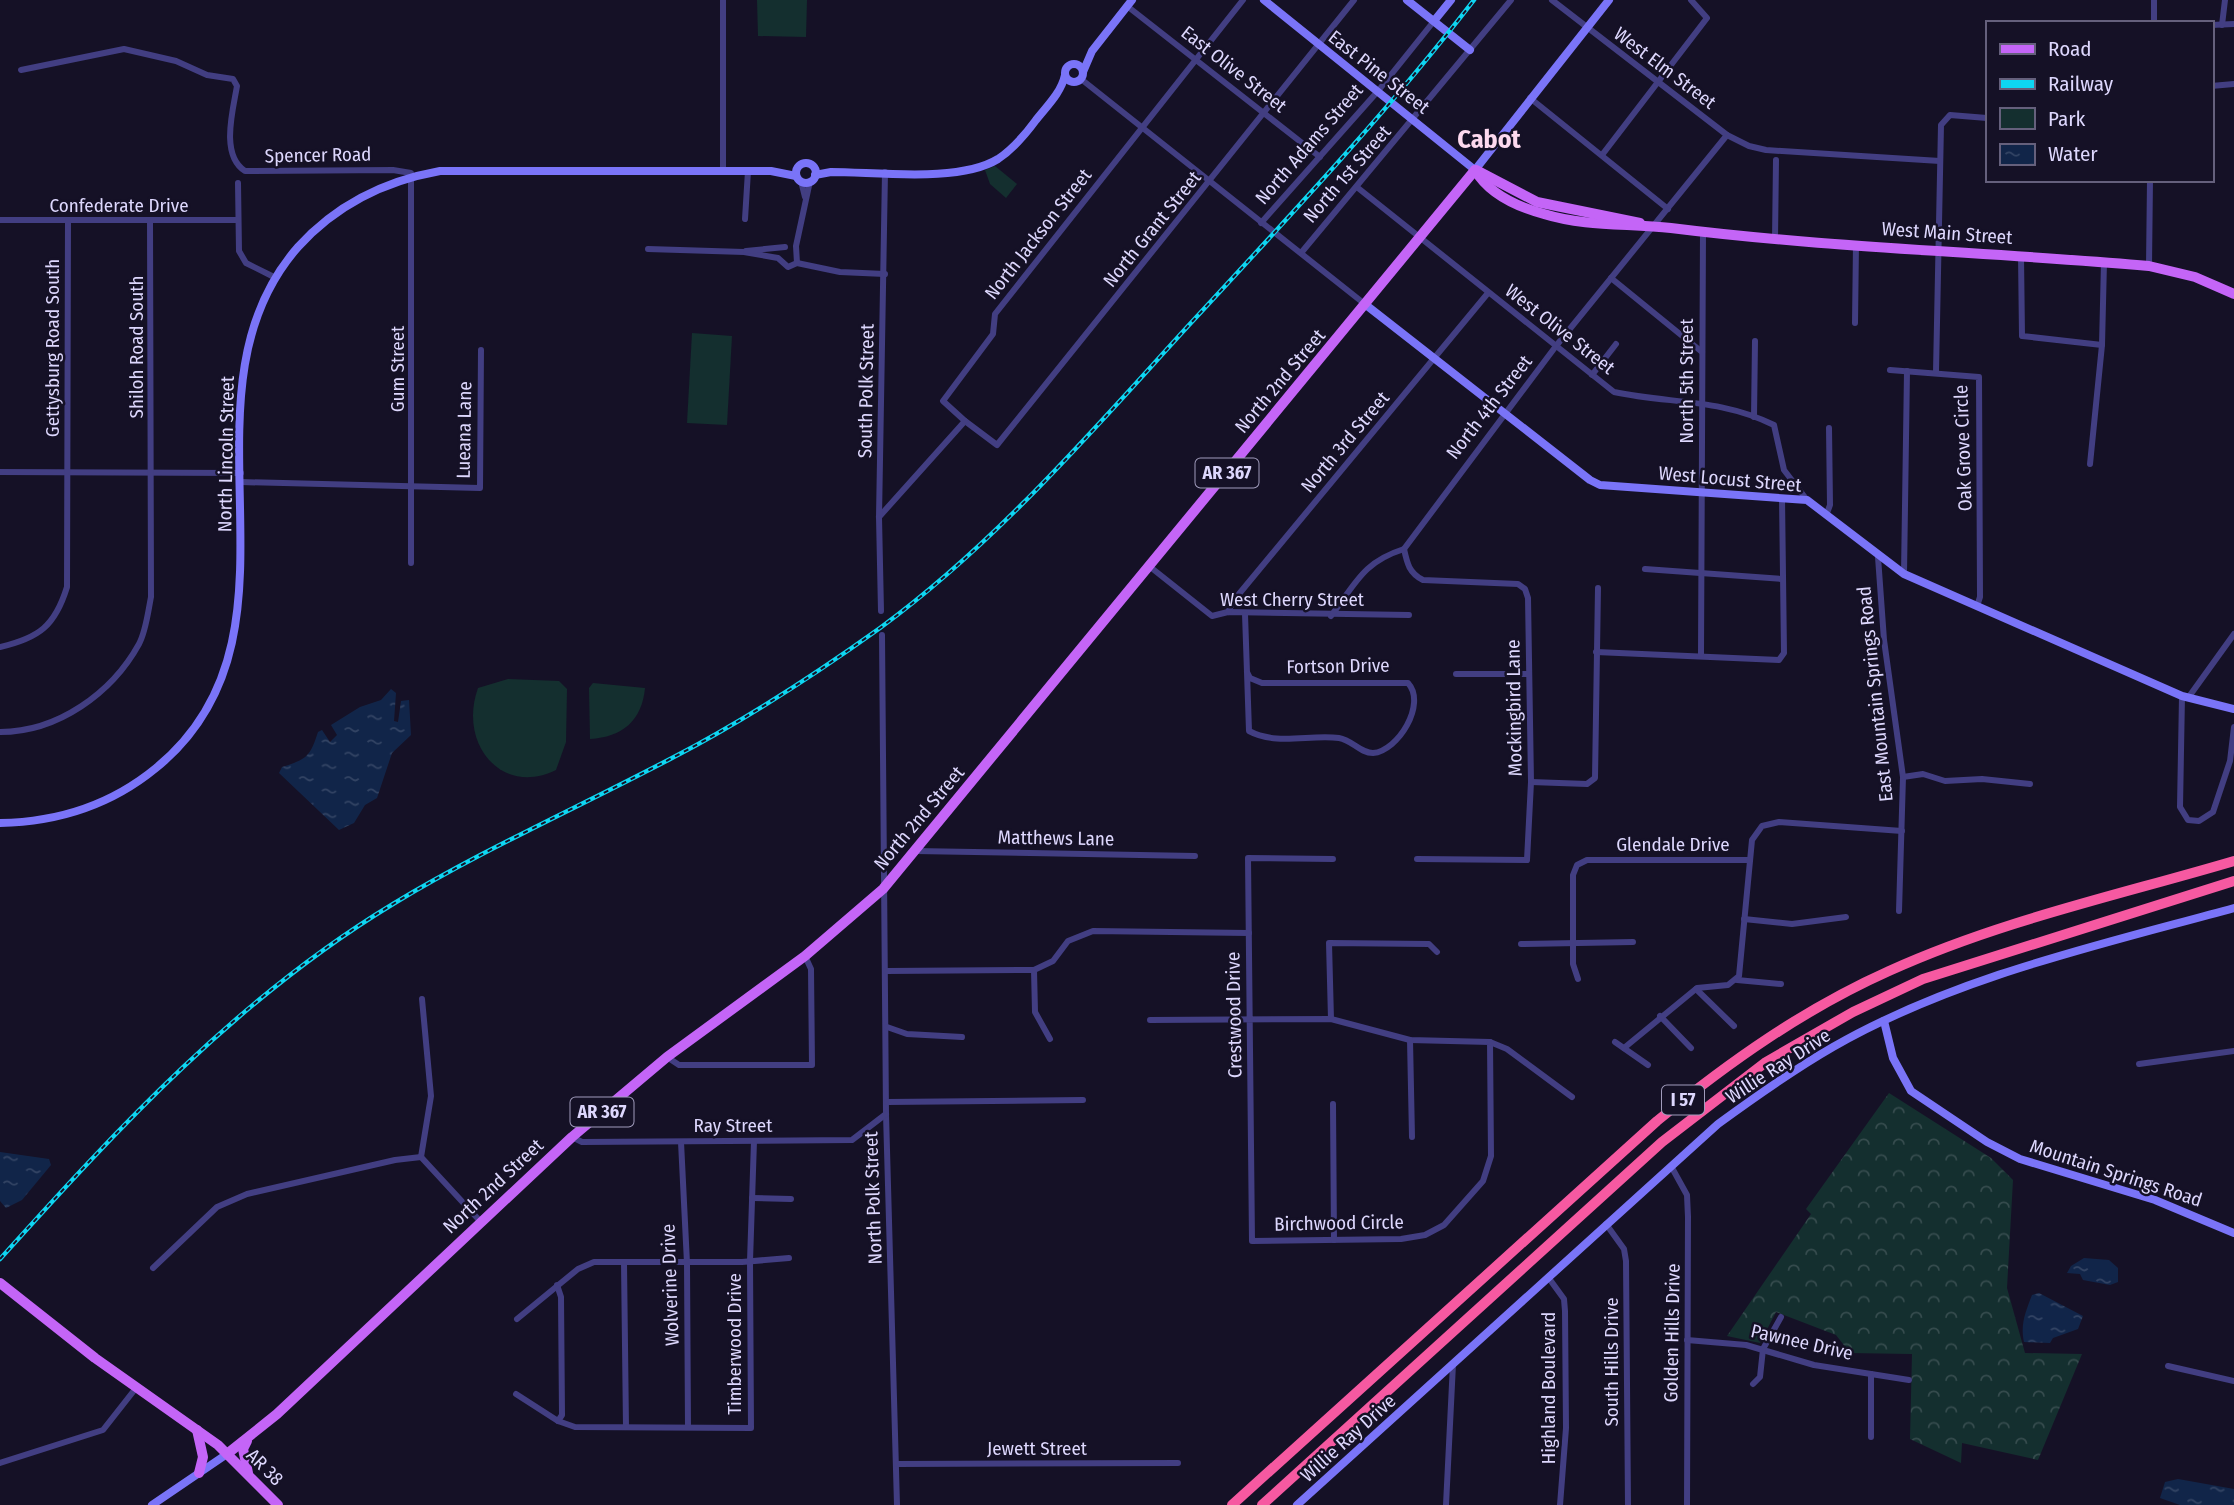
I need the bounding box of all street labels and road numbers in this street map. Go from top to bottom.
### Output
street label: East Olive Street [1177,21,1292,118]
street label: West Elm Street [1609,22,1721,114]
street label: East Pine Street [1324,25,1435,119]
street label: North Adams Street [1250,78,1368,209]
street label: North 1st Street [1298,120,1396,227]
street label: Spencer Road [265,143,371,167]
street label: North Jackson Street [980,163,1097,304]
street label: North Grant Street [1098,166,1206,292]
street label: Confederate Drive [49,194,189,217]
street label: West Main Street [1881,217,2014,249]
street label: Gettysburg Road South [41,259,64,437]
street label: Shiloh Road South [125,275,148,419]
street label: West Olive Street [1501,279,1620,379]
street label: North 5th Street [1675,318,1698,443]
street label: South Polk Street [853,323,879,458]
street label: North 2nd Street [1230,324,1331,438]
street label: Gum Street [386,325,409,412]
street label: North 4th Street [1441,350,1537,464]
street label: North Lincoln Street [213,375,239,532]
street label: Lueana Lane [452,381,476,479]
street label: Oak Grove Circle [1949,384,1977,512]
street label: North 3rd Street [1296,386,1394,497]
road number: AR 367 [1196,458,1258,488]
street label: West Locust Street [1657,461,1803,497]
street label: East Mountain Springs Road [1852,585,1898,803]
street label: West Cherry Street [1220,588,1365,611]
street label: Mockingbird Lane [1501,639,1527,777]
street label: Fortson Drive [1286,654,1390,678]
street label: North 2nd Street [869,761,970,875]
street label: Matthews Lane [997,825,1115,851]
street label: Glendale Drive [1616,833,1730,856]
street label: Crestwood Drive [1221,952,1247,1078]
street label: Willie Ray Drive [1721,1024,1835,1108]
road number: I 57 [1662,1086,1704,1114]
road number: AR 367 [570,1098,634,1126]
street label: Ray Street [694,1114,773,1137]
street label: North Polk Street [859,1130,887,1265]
street label: North 2nd Street [438,1133,548,1238]
street label: Mountain Springs Road [2027,1134,2205,1212]
street label: Birchwood Circle [1274,1210,1404,1236]
street label: Wolverine Drive [656,1224,684,1346]
street label: Golden Hills Drive [1659,1263,1685,1403]
street label: Timberwood Drive [723,1273,746,1415]
street label: South Hills Drive [1600,1297,1623,1427]
street label: Highland Boulevard [1537,1312,1560,1464]
street label: Pawnee Drive [1749,1319,1855,1365]
street label: Willie Ray Drive [1296,1389,1400,1487]
street label: Jewett Street [987,1437,1088,1460]
street label: AR 38 [242,1444,288,1490]

